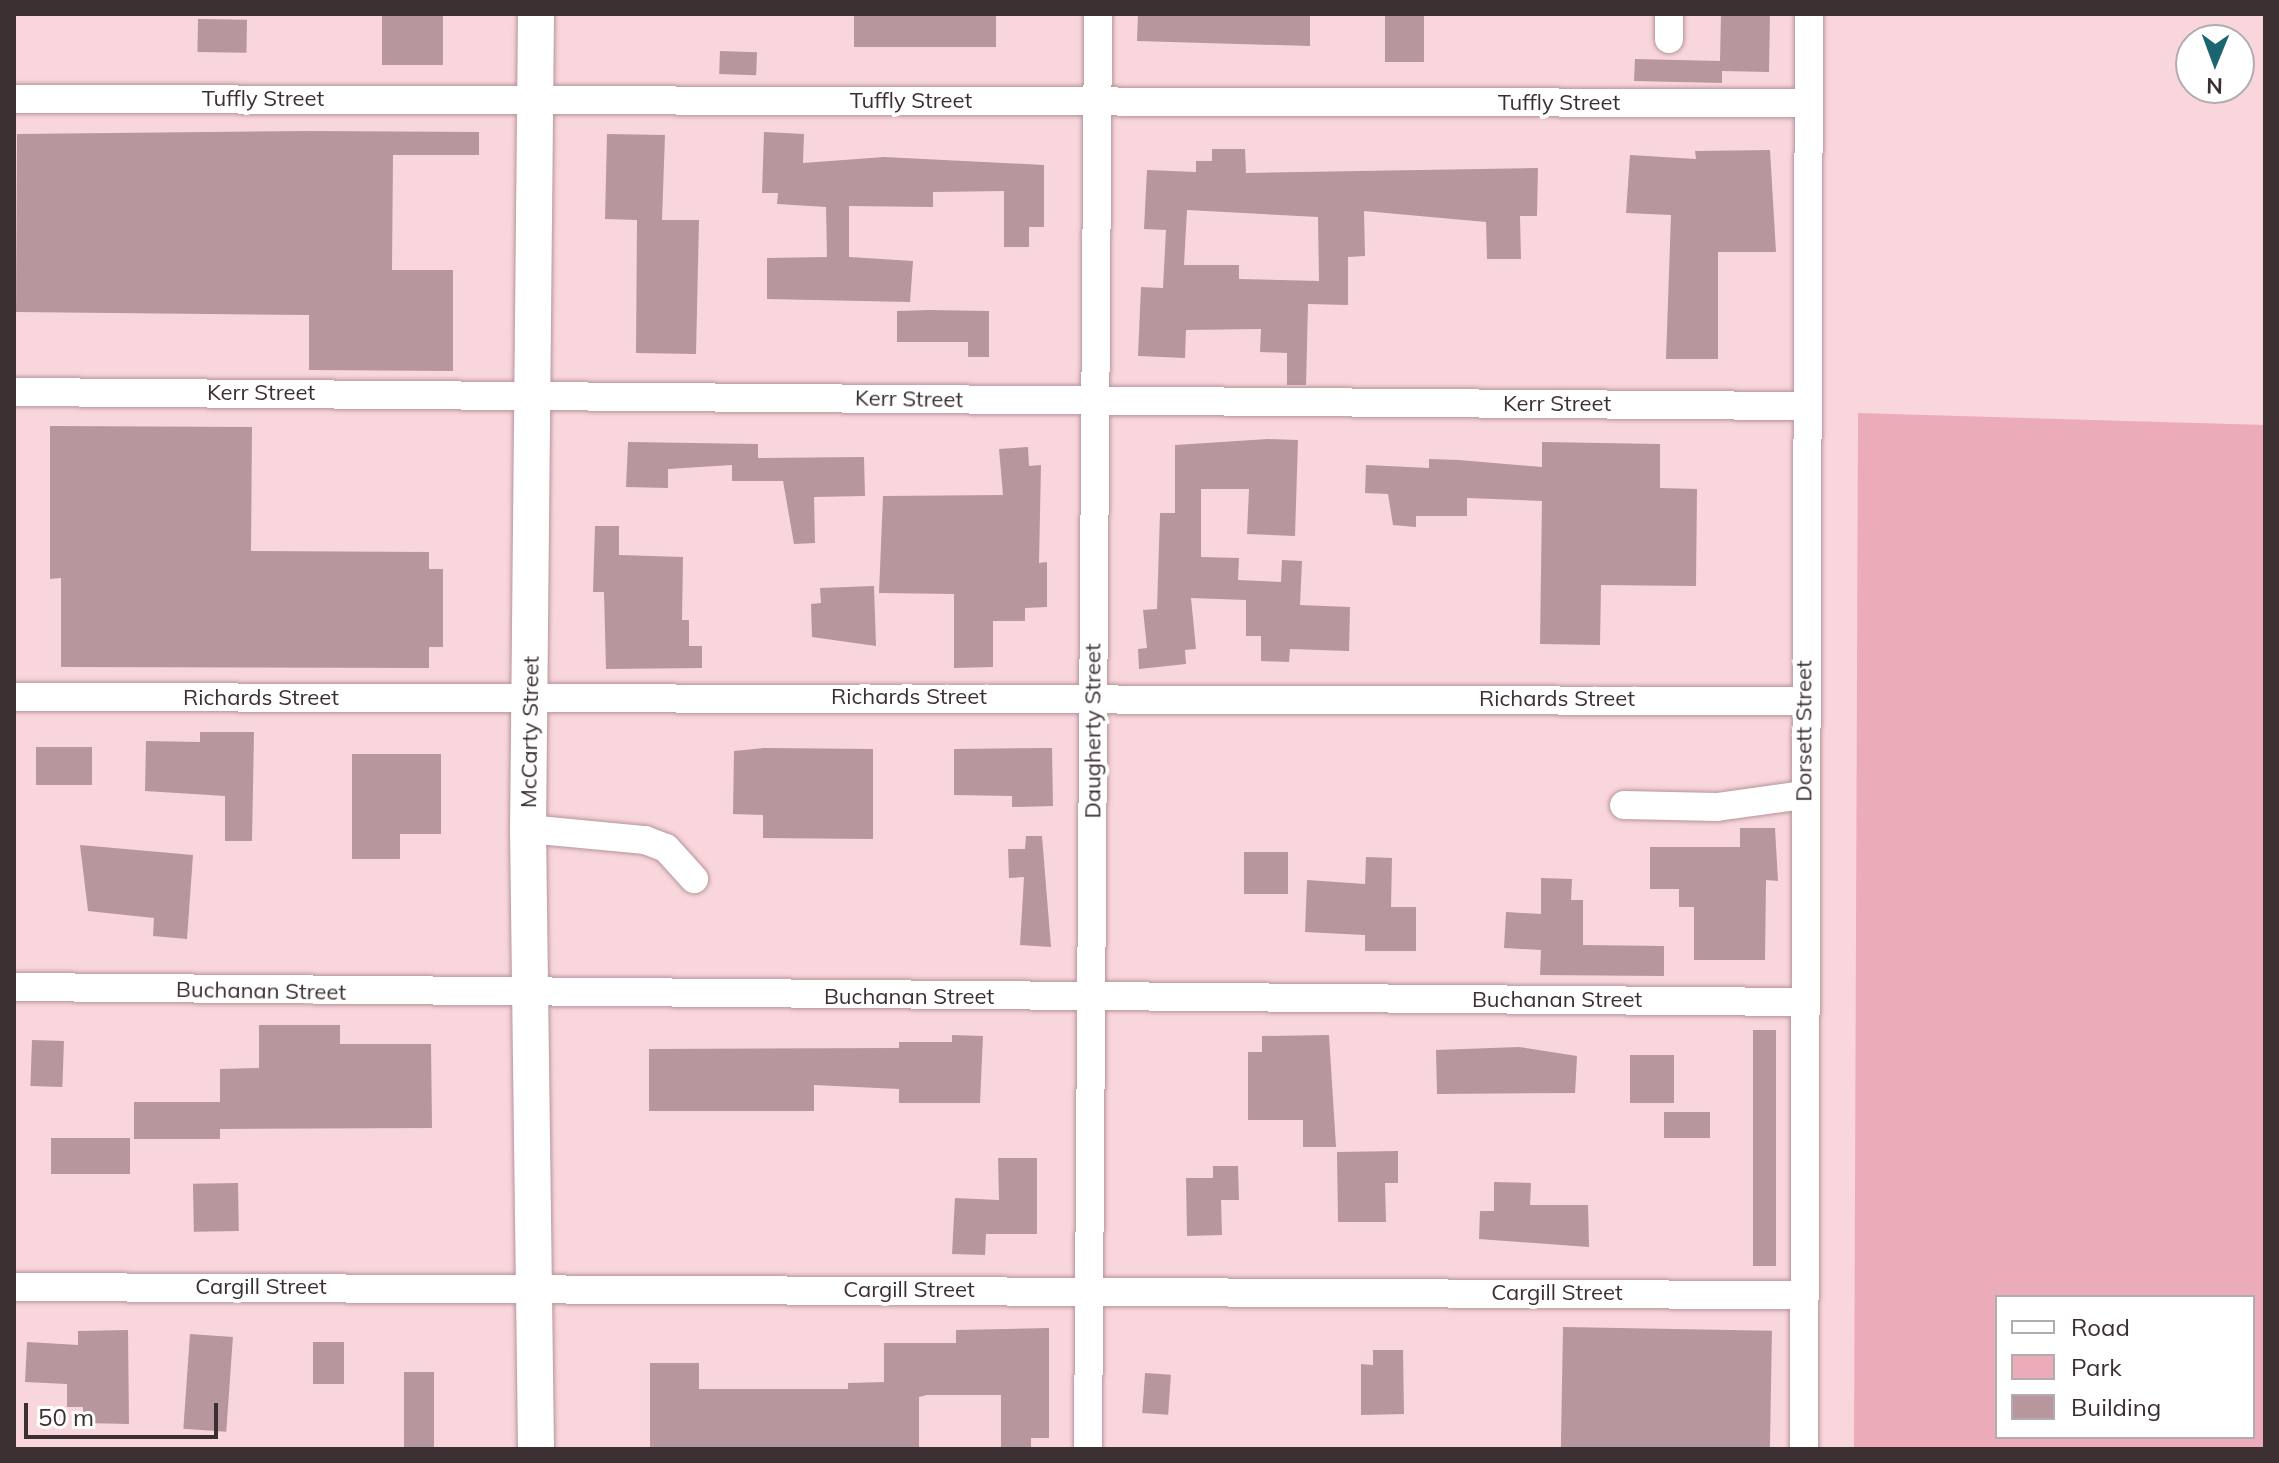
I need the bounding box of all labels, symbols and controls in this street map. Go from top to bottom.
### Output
north arrow [2175,24,2255,104]
text: N [2206,72,2223,100]
street label: Tuffly Street [202,86,324,112]
street label: Tuffly Street [850,88,972,114]
street label: Tuffly Street [1498,90,1620,116]
street label: Kerr Street [207,380,315,406]
street label: Kerr Street [855,385,963,413]
street label: Kerr Street [1503,391,1611,417]
street label: Daugherty Street [1080,643,1106,819]
street label: McCarty Street [515,656,545,808]
street label: Dorsett Street [1791,660,1817,802]
street label: Richards Street [831,684,987,710]
street label: Richards Street [183,685,339,711]
street label: Richards Street [1479,686,1635,712]
street label: Buchanan Street [176,976,346,1006]
street label: Buchanan Street [824,984,994,1010]
street label: Buchanan Street [1472,987,1642,1013]
street label: Cargill Street [195,1274,327,1300]
street label: Cargill Street [843,1277,975,1303]
street label: Cargill Street [1491,1280,1623,1306]
legend [1995,1295,2255,1439]
text: Road [2071,1312,2130,1342]
text: Park [2071,1352,2122,1382]
scale bar [28,1387,222,1437]
text: Building [2071,1392,2161,1422]
text: 50 m [38,1402,94,1432]

